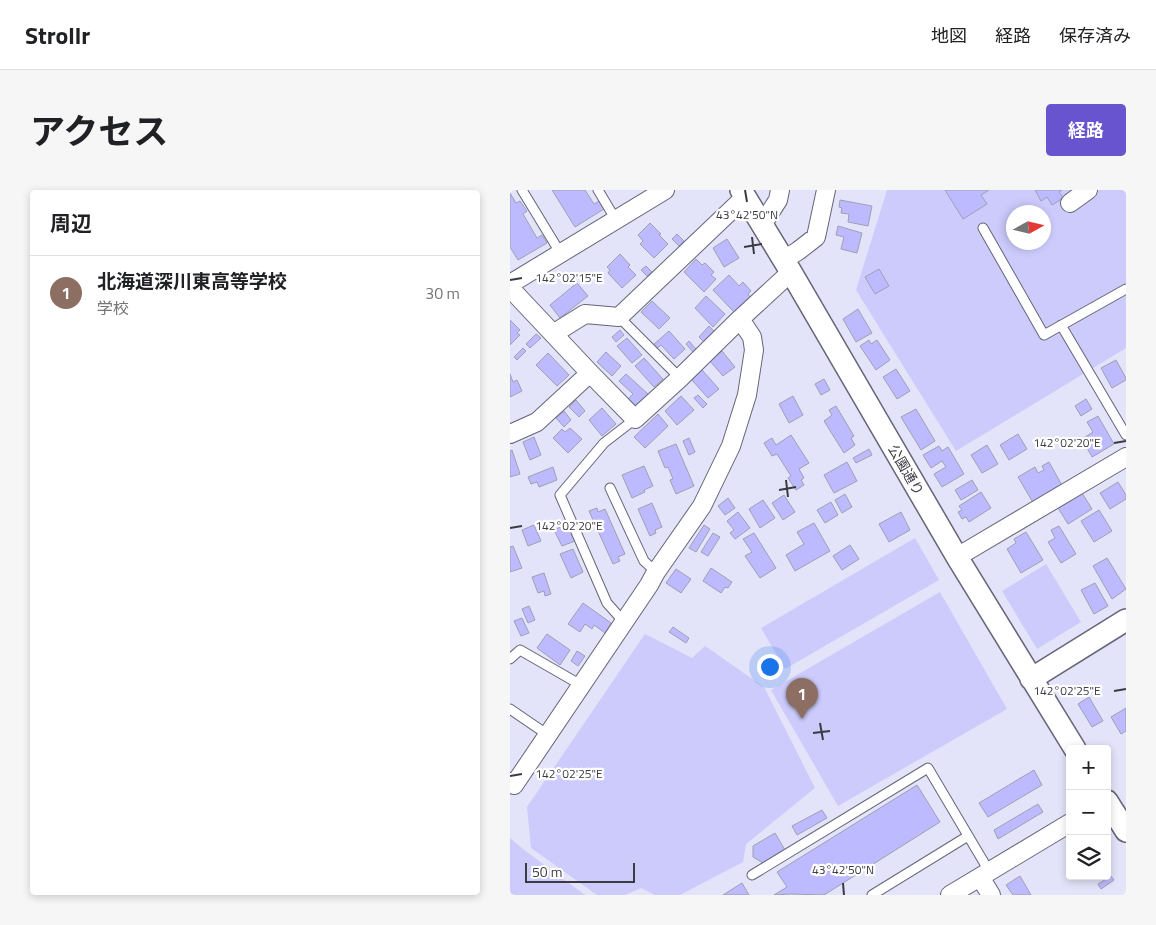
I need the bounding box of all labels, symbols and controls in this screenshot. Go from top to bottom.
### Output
text: Strollr [25,17,90,53]
text: 地図 [931,22,967,49]
text: 経路 [995,22,1031,49]
text: 保存済み [1059,22,1131,49]
text: アクセス [30,104,168,158]
button: 経路 [1046,104,1126,156]
text: 43°42'50"N [716,205,778,224]
north arrow [1006,205,1051,250]
text: 周辺 [50,207,92,239]
text: 北海道深川東高等学校 [97,266,287,295]
text: 142°02'15"E [535,268,603,287]
text: 1 [62,281,70,305]
text: 30 m [425,281,460,305]
text: 学校 [97,296,129,320]
text: 142°02'20"E [1033,433,1101,452]
street label: 公園通り [883,440,930,499]
text: 142°02'20"E [535,516,603,535]
your location [757,654,783,680]
pin: 1 [786,678,818,719]
text: 142°02'25"E [1033,681,1101,700]
map controls [1066,745,1111,880]
button: + [1066,745,1111,790]
text: 142°02'25"E [535,764,603,783]
button: − [1066,790,1111,835]
button: layers [1066,835,1111,880]
scale bar [525,860,635,883]
text: 43°42'50"N [812,860,874,879]
text: 50 m [532,861,562,882]

